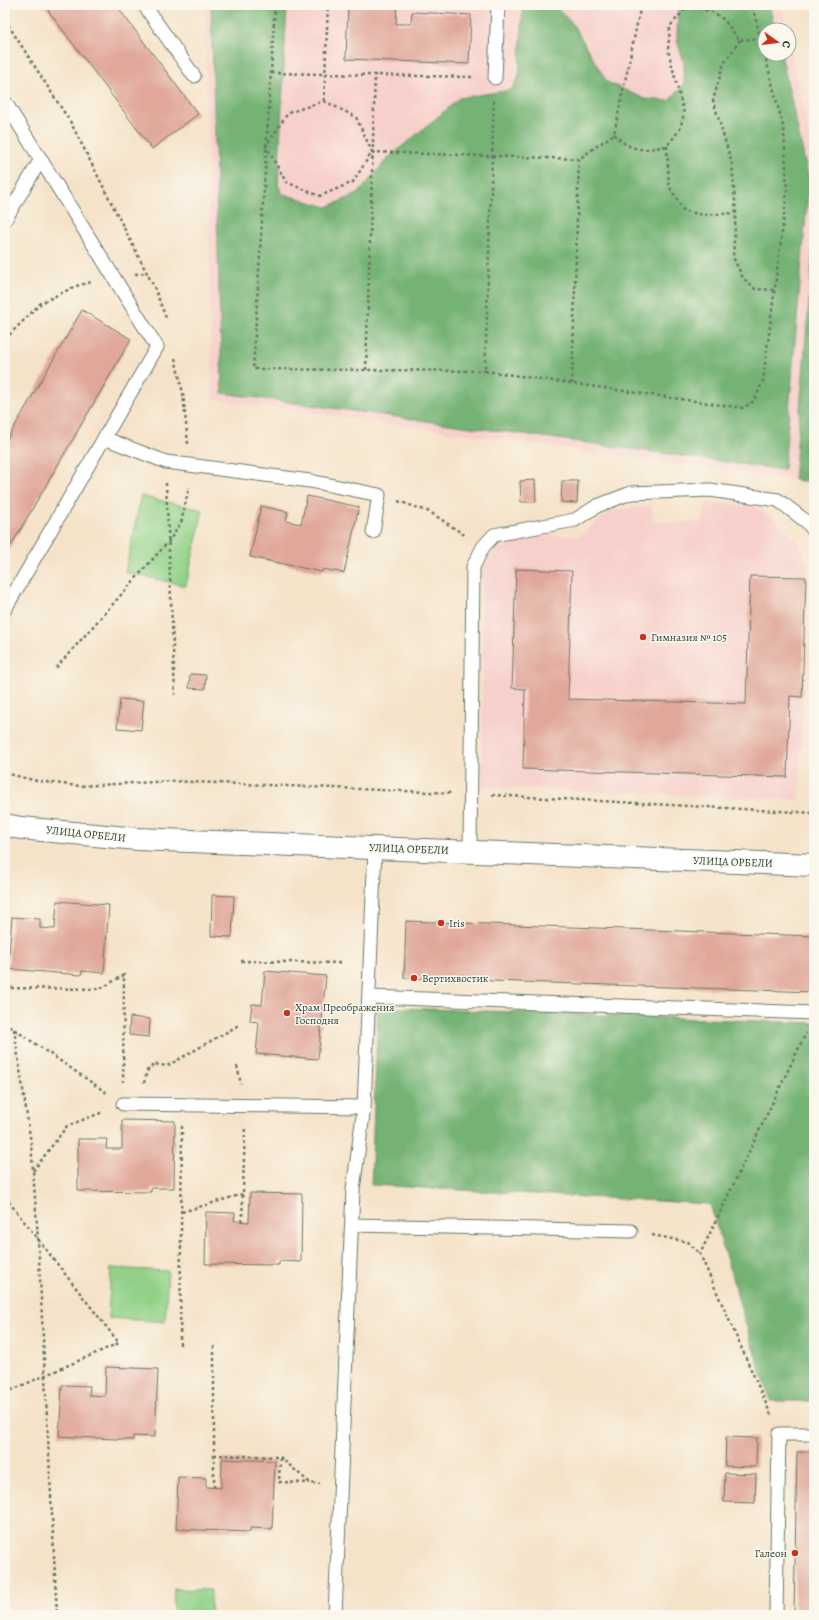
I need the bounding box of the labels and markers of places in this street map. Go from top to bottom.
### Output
place label: Гимназия № 105 [651,630,727,645]
marker: Гимназия № 105 [638,632,648,642]
place label: Iris [449,916,465,931]
marker: Iris [436,918,446,928]
place label: Вертихвостик [422,971,489,986]
marker: Вертихвостик [409,973,419,983]
place label: Храм Преображения Господня [295,1000,394,1028]
marker: Храм Преображения Господня [282,1008,292,1018]
place label: Галеон [755,1546,787,1561]
marker: Галеон [790,1548,800,1558]

